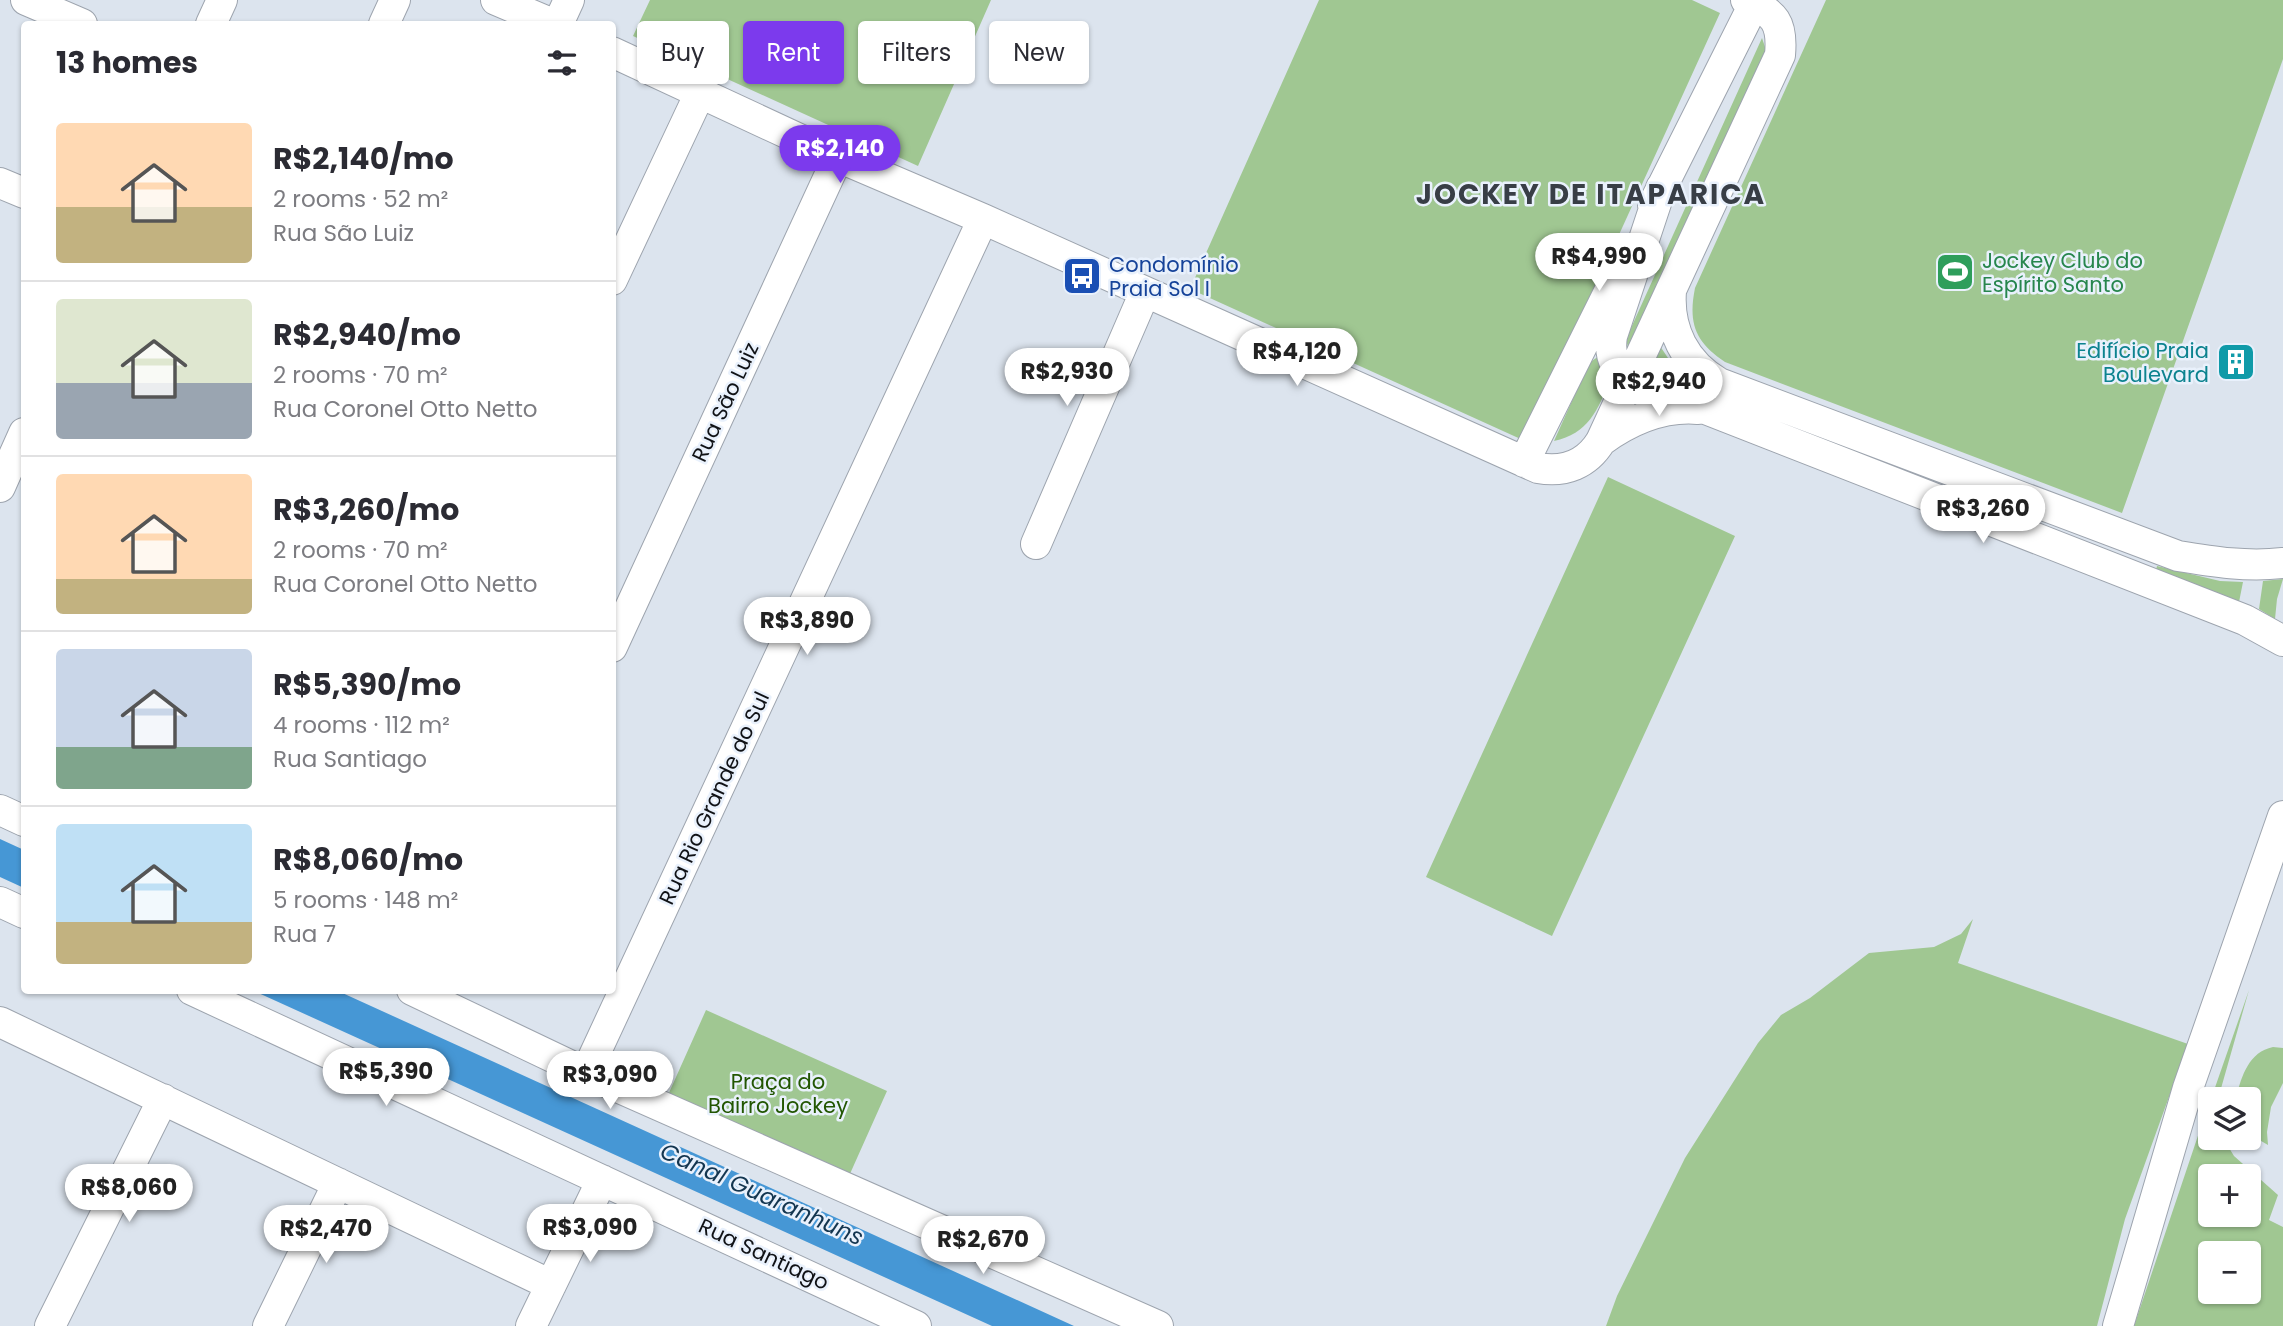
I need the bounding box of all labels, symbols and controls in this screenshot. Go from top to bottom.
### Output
chip: Buy [637,21,729,84]
chip: Rent [743,21,844,84]
chip: Filters [858,21,975,84]
chip: New [989,21,1089,84]
text: 13 homes [56,41,198,84]
icon: filters [543,44,581,82]
pin: R$2,140 [775,125,905,185]
text: R$2,140 [795,132,885,164]
text: R$2,140/mo [273,137,454,180]
icon: home [112,151,196,235]
district label: JOCKEY DE ITAPARICA [1416,175,1766,214]
text: 2 rooms · 52 m² [273,183,448,215]
text: Rua São Luiz [273,217,414,249]
pin: R$4,990 [1534,233,1664,293]
text: R$4,990 [1551,240,1647,272]
place label: Jockey Club do Espírito Santo [1982,246,2143,299]
place label: Condomínio Praia Sol I [1109,250,1239,303]
sports icon: Jockey Club do Espírito Santo [1934,251,1976,293]
bus stop icon: Condomínio Praia Sol I [1061,255,1103,297]
text: R$2,940/mo [273,313,461,356]
icon: home [112,327,196,411]
pin: R$4,120 [1232,328,1362,388]
text: R$4,120 [1252,335,1342,367]
place label: Edifício Praia Boulevard [2076,336,2209,389]
street label: Rua São Luiz [685,337,765,467]
building icon: Edifício Praia Boulevard [2215,341,2257,383]
pin: R$2,930 [1002,348,1132,408]
text: R$2,930 [1021,355,1113,387]
pin: R$2,940 [1594,358,1724,418]
text: 2 rooms · 70 m² [273,359,448,391]
text: R$2,940 [1612,365,1706,397]
text: Rua Coronel Otto Netto [273,393,538,425]
pin: R$3,260 [1918,486,2048,545]
text: R$3,260/mo [273,488,459,531]
text: R$3,260 [1936,492,2030,524]
icon: home [112,502,196,586]
text: 2 rooms · 70 m² [273,534,448,566]
text: Rua Coronel Otto Netto [273,568,538,600]
pin: R$3,890 [742,598,872,657]
text: R$3,890 [760,604,854,636]
text: R$5,390/mo [273,663,461,706]
icon: home [112,677,196,761]
street label: Rua Rio Grande do Sul [652,687,776,909]
text: 4 rooms · 112 m² [273,709,450,741]
text: Rua Santiago [273,743,427,775]
text: R$8,060/mo [273,838,463,881]
icon: home [112,852,196,936]
text: 5 rooms · 148 m² [273,884,458,916]
text: Rua 7 [273,918,336,950]
pin: R$5,390 [321,1048,451,1108]
pin: R$3,090 [545,1052,675,1111]
text: R$5,390 [339,1055,433,1087]
text: R$3,090 [563,1058,657,1090]
park label: Praça do Bairro Jockey [708,1067,848,1120]
map controls [2198,1087,2261,1304]
button: layers [2198,1087,2261,1150]
water label: Canal Guaranhuns [655,1135,869,1253]
pin: R$8,060 [64,1164,194,1224]
button: + [2198,1164,2261,1227]
text: R$8,060 [81,1171,177,1203]
pin: R$3,090 [525,1204,655,1264]
pin: R$2,470 [261,1206,391,1265]
text: R$3,090 [543,1211,637,1243]
street label: Rua Santiago [694,1211,834,1297]
text: R$2,470 [280,1212,372,1244]
pin: R$2,670 [918,1216,1048,1276]
text: R$2,670 [937,1223,1029,1255]
button: − [2198,1241,2261,1304]

